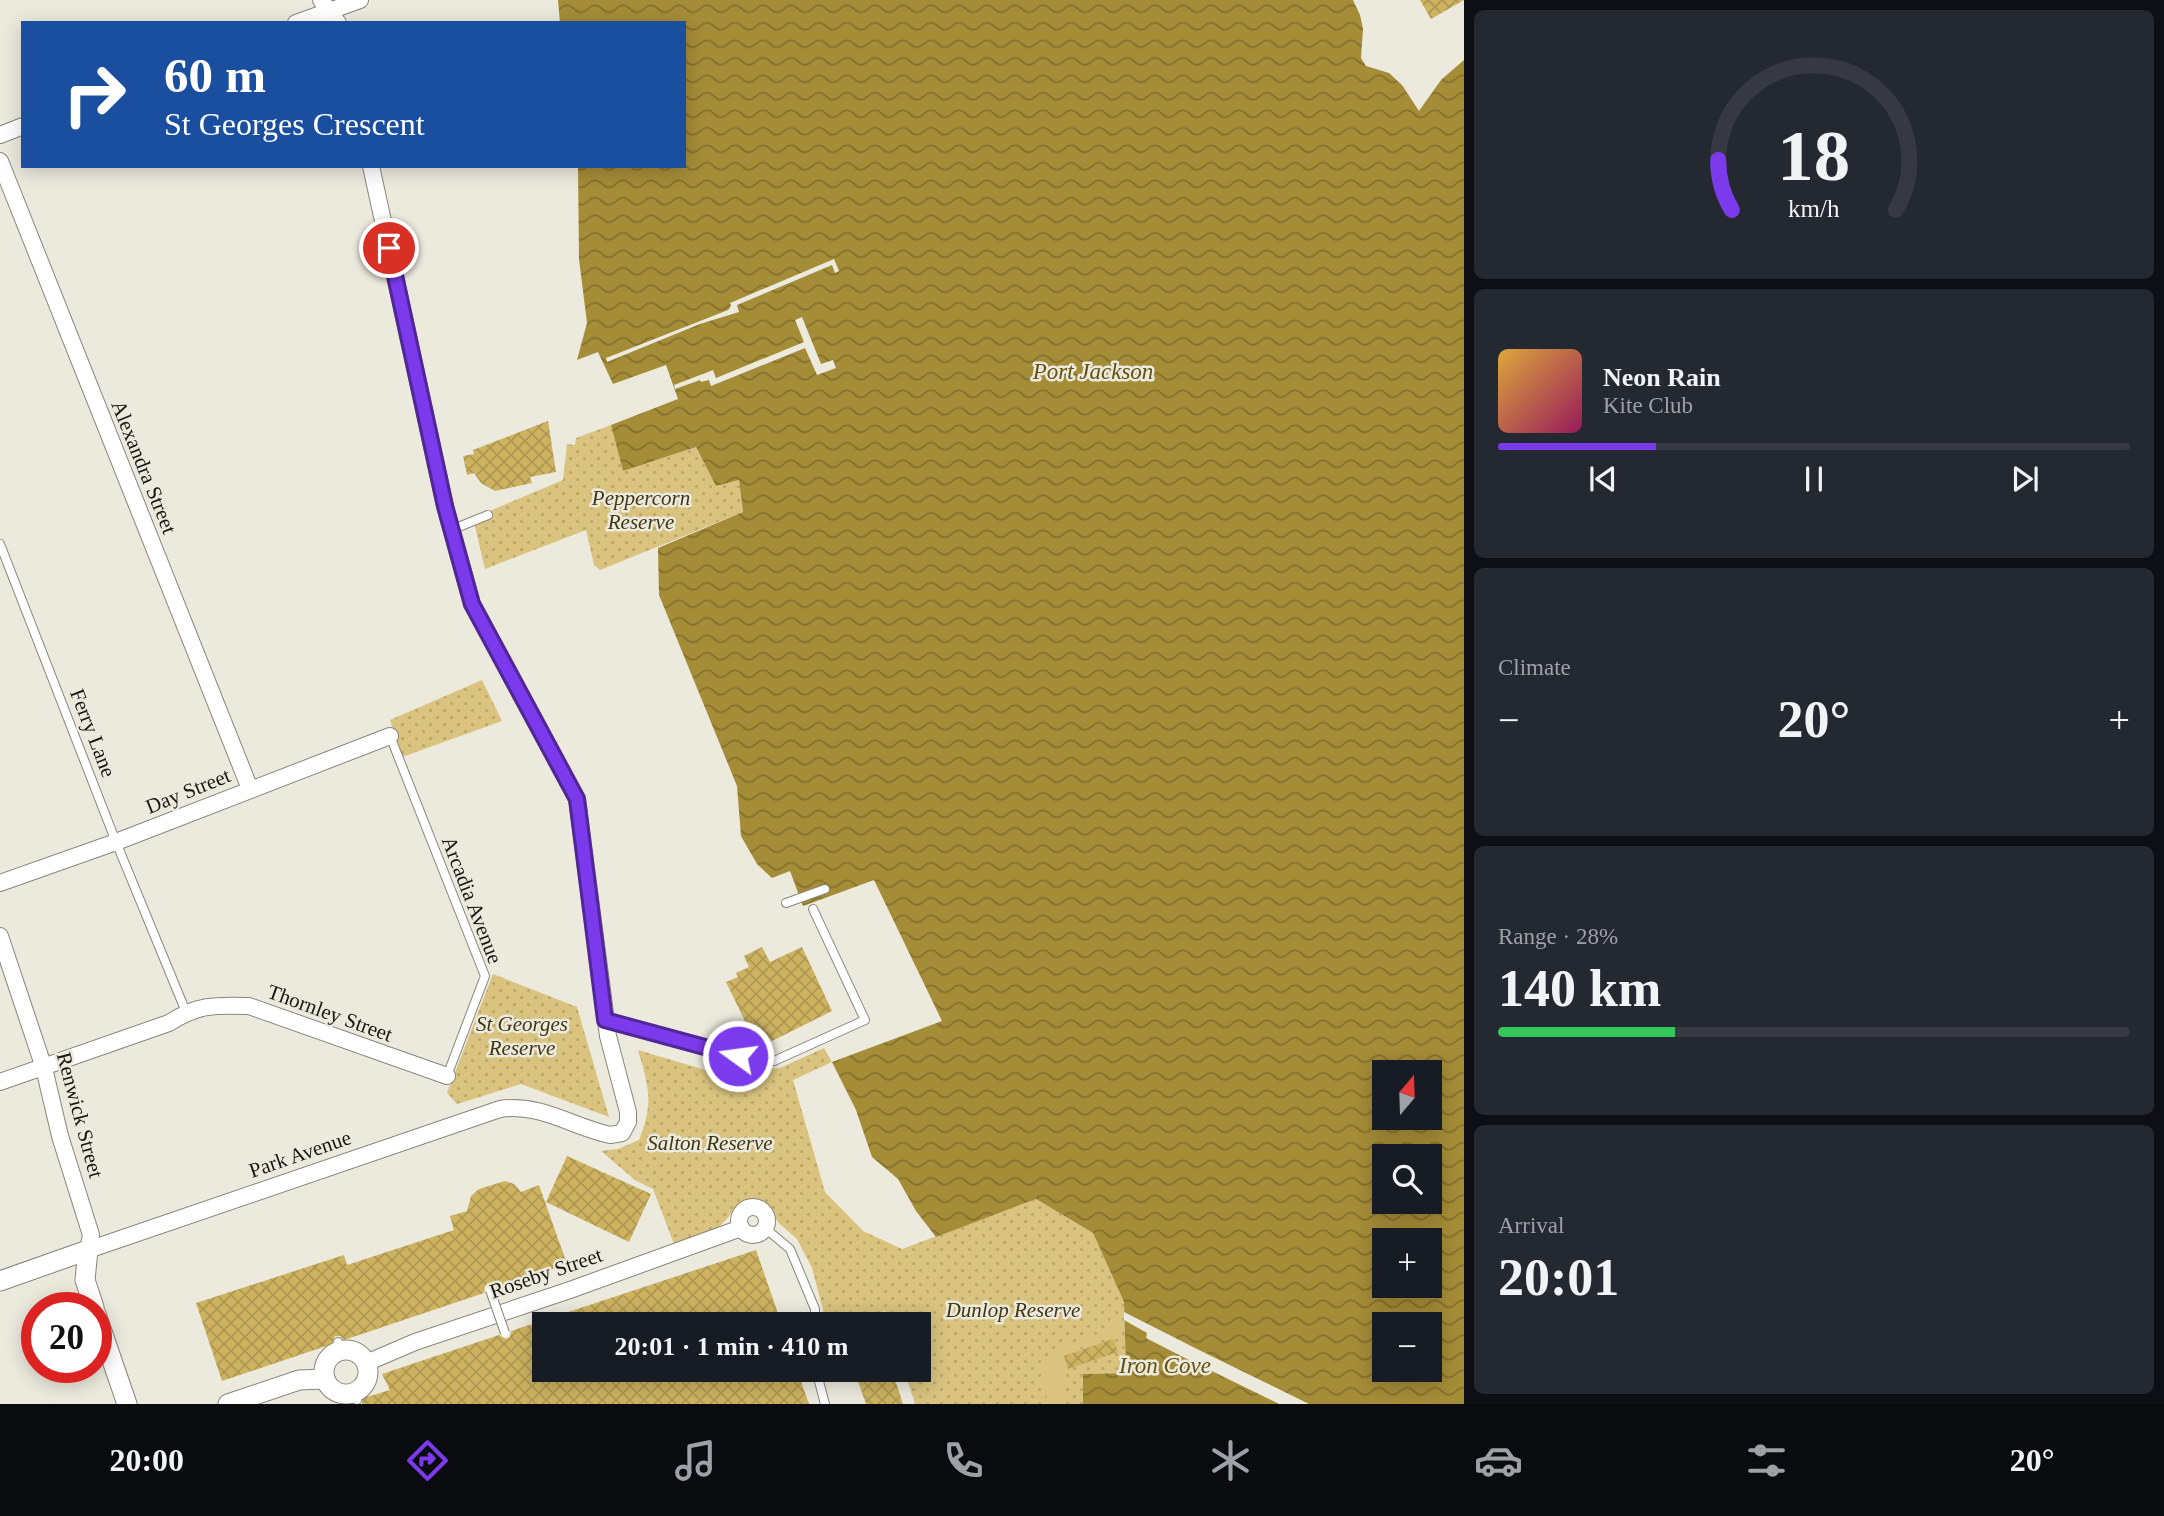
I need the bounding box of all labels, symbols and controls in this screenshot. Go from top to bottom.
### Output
text: 60 m [164,48,266,103]
icon: right [49,49,140,140]
text: St Georges Crescent [164,106,425,142]
text: 18 [1778,116,1850,197]
text: km/h [1788,195,1840,222]
pin [359,218,419,278]
icon: arrive [370,229,408,267]
water label: Port Jackson [1032,359,1153,384]
text: Neon Rain [1603,363,1721,392]
text: Kite Club [1603,393,1693,418]
street label: Alexandra Street [106,397,182,537]
icon: previous [1584,460,1622,498]
icon: pause [1795,460,1833,498]
icon: next [2006,460,2044,498]
park label: Peppercorn Reserve [591,486,690,534]
text: Climate [1498,655,1571,680]
street label: Ferry Lane [65,685,121,781]
text: 20° [1778,691,1850,748]
text: − [1498,699,1519,741]
text: + [2109,699,2130,741]
street label: Day Street [142,763,234,819]
street label: Arcadia Avenue [437,833,507,967]
text: Range · 28% [1498,924,1618,949]
text: 140 km [1498,960,1661,1017]
street label: Thornley Street [264,979,396,1047]
park label: St Georges Reserve [476,1012,568,1060]
position arrow [701,1019,775,1093]
street label: Renwick Street [52,1050,108,1181]
north arrow [1372,1060,1442,1130]
map controls [1372,1060,1442,1382]
street label: Park Avenue [246,1125,354,1183]
park label: Salton Reserve [647,1131,773,1155]
button: search [1372,1144,1442,1214]
text: Arrival [1498,1213,1564,1238]
button: + [1372,1228,1442,1298]
street label: Roseby Street [487,1243,605,1303]
text: 20:01 [1498,1249,1619,1306]
speed limit sign: 20 [21,1292,112,1383]
park label: Dunlop Reserve [945,1298,1080,1322]
button: − [1372,1312,1442,1382]
text: 20:01 · 1 min · 410 m [615,1332,849,1361]
water label: Iron Cove [1118,1353,1211,1378]
icon: directions [403,1436,452,1485]
icon: music [671,1436,720,1485]
icon: phone [939,1436,988,1485]
icon: climate [1206,1436,1255,1485]
icon: car [1474,1436,1523,1485]
icon: filters [1742,1436,1791,1485]
text: 20:00 [109,1442,184,1478]
text: 20° [2010,1442,2055,1478]

